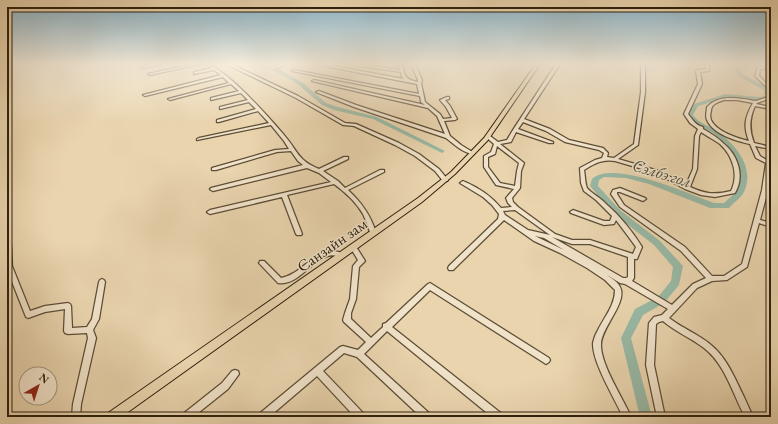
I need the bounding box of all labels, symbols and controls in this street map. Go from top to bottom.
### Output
water label: Сэлбэ гол [630,154,694,192]
street label: Санзайн зам [293,213,371,277]
north arrow [18,366,58,406]
text: N [36,370,52,387]

